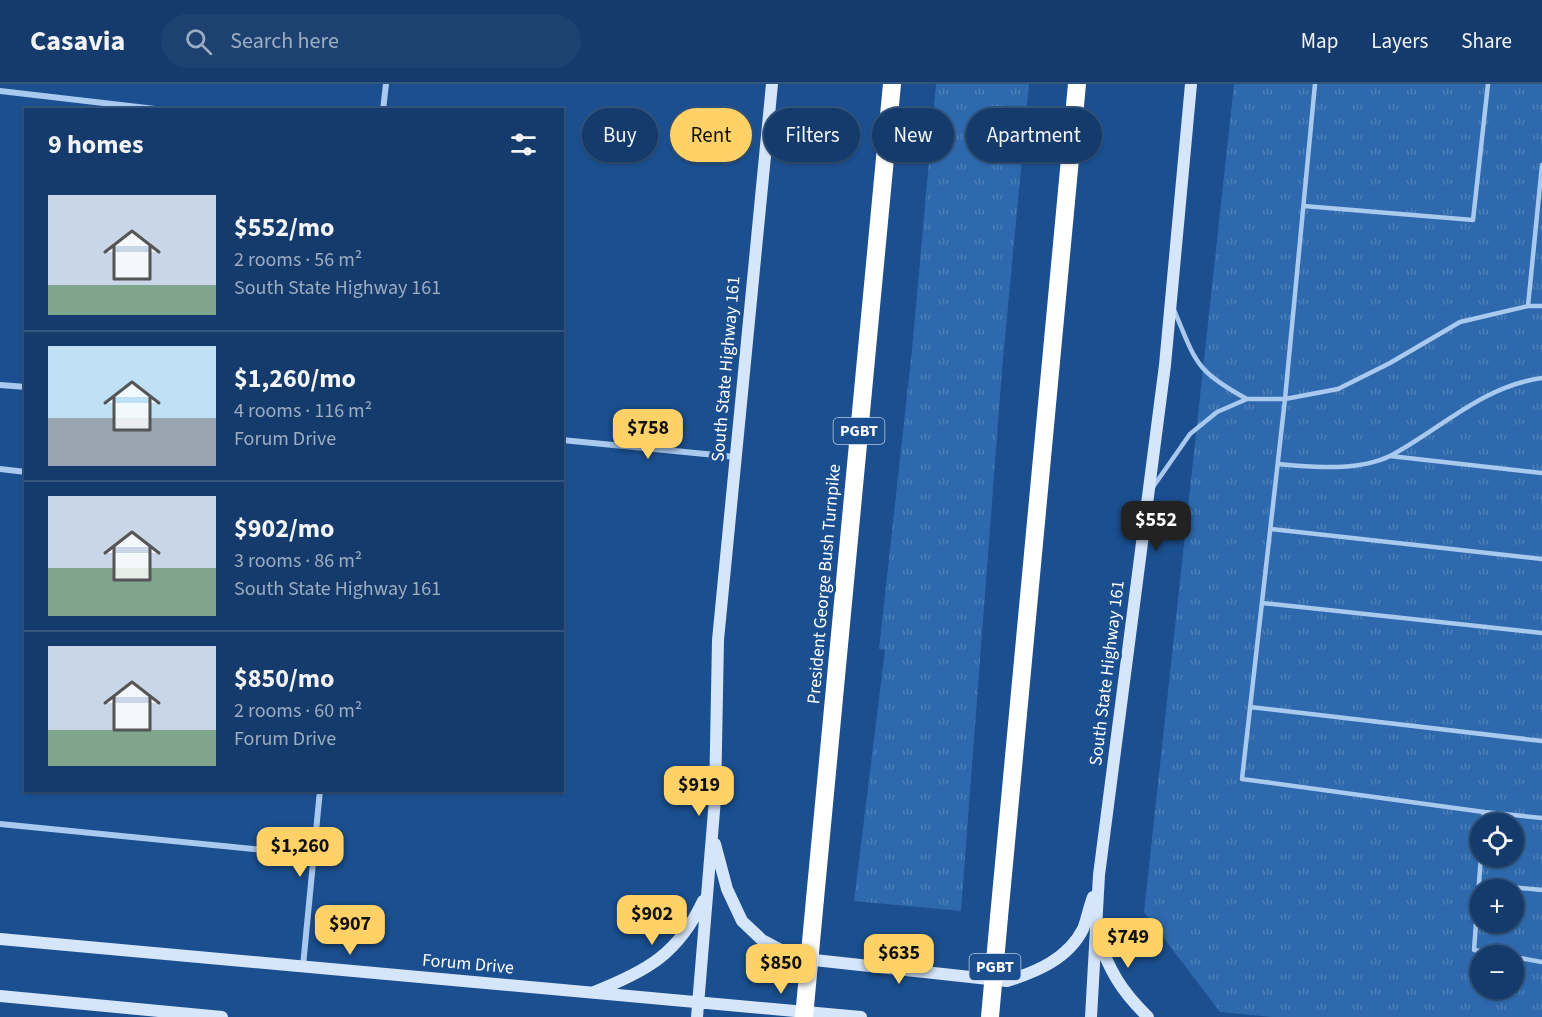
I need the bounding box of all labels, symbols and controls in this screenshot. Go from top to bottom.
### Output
search box [161,14,581,68]
text: Casavia [30,21,125,61]
icon: search [182,25,215,58]
text: Search here [230,25,339,57]
text: Map [1301,26,1338,56]
text: Layers [1371,26,1428,56]
text: Share [1461,26,1512,56]
chip: Buy [582,108,658,162]
chip: Rent [670,108,752,162]
chip: Filters [764,108,860,162]
chip: New [872,108,954,162]
chip: Apartment [966,108,1102,162]
text: 9 homes [48,126,143,163]
icon: filters [507,128,540,161]
text: $552/mo [234,209,334,246]
icon: home [96,219,168,291]
text: 2 rooms · 56 m² [234,246,362,274]
text: South State Highway 161 [234,274,441,302]
street label: South State Highway 161 [705,275,747,463]
text: $1,260/mo [234,360,356,397]
icon: home [96,370,168,442]
text: 4 rooms · 116 m² [234,397,372,425]
pin: $758 [612,409,684,460]
text: $758 [627,414,669,442]
road number: PGBT [834,418,884,444]
text: Forum Drive [234,425,336,453]
street label: President George Bush Turnpike [801,463,847,705]
pin: $552 [1120,501,1192,552]
text: $552 [1135,506,1177,534]
text: $902/mo [234,510,334,547]
icon: home [96,520,168,592]
text: 3 rooms · 86 m² [234,547,362,575]
text: South State Highway 161 [234,575,441,603]
street label: South State Highway 161 [1083,579,1131,767]
text: $850/mo [234,660,334,697]
icon: home [96,670,168,742]
text: 2 rooms · 60 m² [234,697,362,725]
text: Forum Drive [234,725,336,753]
pin: $919 [663,766,735,817]
text: $919 [678,771,720,799]
map controls [1470,813,1524,999]
button: locate [1470,813,1524,867]
pin: $1,260 [251,827,349,878]
text: $1,260 [271,832,329,860]
button: + [1470,879,1524,933]
pin: $902 [616,895,688,946]
text: $902 [631,900,673,928]
pin: $907 [314,905,386,956]
text: $907 [329,910,371,938]
pin: $749 [1092,918,1164,969]
text: $749 [1107,923,1149,951]
pin: $635 [863,934,935,985]
text: $635 [878,939,920,967]
pin: $850 [745,944,817,995]
button: − [1470,945,1524,999]
street label: Forum Drive [421,948,515,980]
text: $850 [760,949,802,977]
road number: PGBT [970,954,1020,980]

